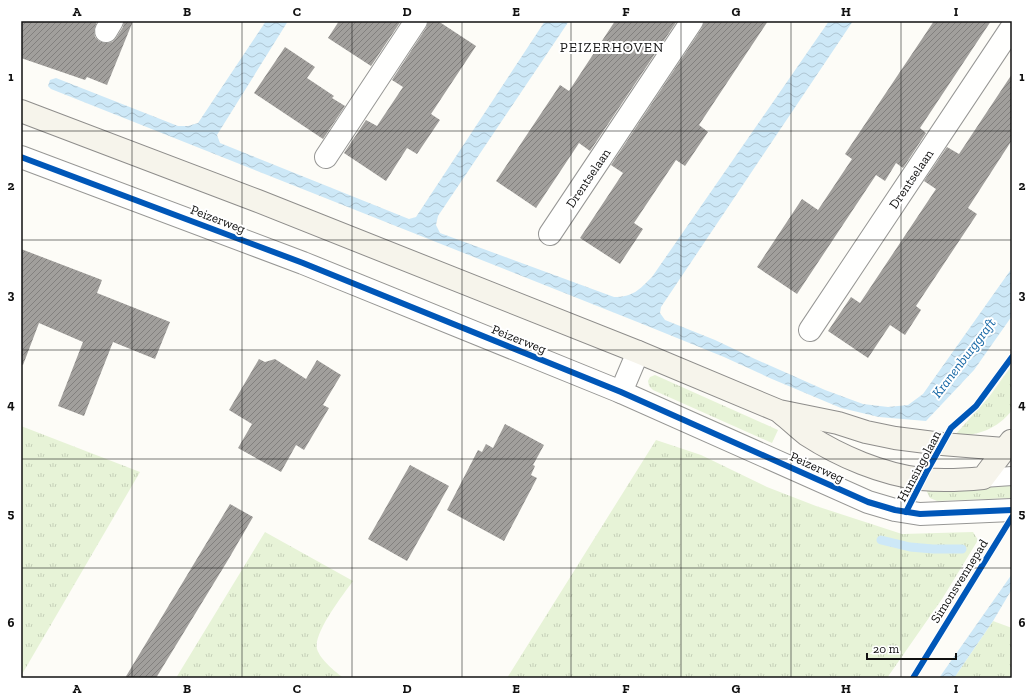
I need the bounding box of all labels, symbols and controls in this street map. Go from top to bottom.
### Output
text: A [73,4,82,19]
text: B [183,4,191,19]
text: C [293,4,301,19]
text: D [402,4,412,19]
text: E [512,4,520,19]
text: F [622,4,630,19]
text: G [732,4,741,19]
text: H [841,4,851,19]
text: I [954,4,959,19]
district label: PEIZERHOVEN [560,39,664,56]
text: 1 [8,69,14,84]
text: 1 [1019,69,1025,84]
street label: Drentselaan [563,145,614,210]
street label: Drentselaan [886,146,937,211]
text: 2 [8,178,15,193]
text: 2 [1019,178,1026,193]
street label: Peizerweg [188,202,248,236]
text: 3 [8,287,15,302]
text: 3 [1019,287,1026,302]
water label: Kranenburggraft [928,315,1000,401]
street label: Peizerweg [489,321,549,357]
text: 4 [7,397,15,412]
text: 4 [1018,397,1026,412]
street label: Hunsingolaan [894,427,944,504]
street label: Peizerweg [788,448,846,486]
text: 5 [8,506,15,521]
text: 5 [1019,506,1026,521]
street label: Simonsvennepad [927,536,991,626]
text: 6 [8,615,15,630]
text: 6 [1019,615,1026,630]
scale bar [867,635,956,661]
text: 20 m [873,642,900,656]
text: A [73,681,82,696]
text: B [183,681,191,696]
text: C [293,681,301,696]
text: D [402,681,412,696]
text: E [512,681,520,696]
text: F [622,681,630,696]
text: G [732,681,741,696]
text: H [841,681,851,696]
text: I [954,681,959,696]

